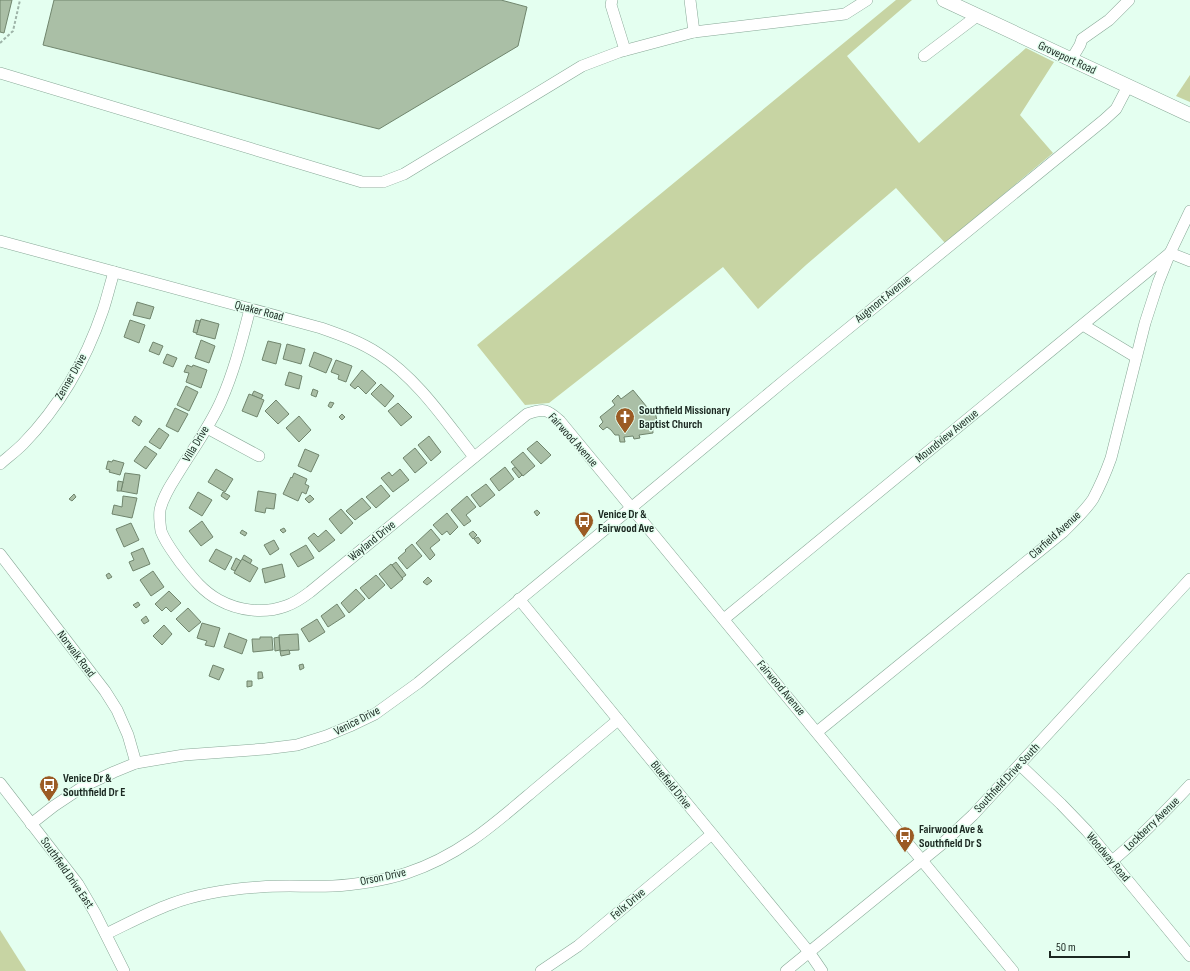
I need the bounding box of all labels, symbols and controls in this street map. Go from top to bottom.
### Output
street label: Groveport Road [1035,38,1099,78]
street label: Augmont Avenue [851,272,914,327]
street label: Quaker Road [233,297,285,325]
street label: Zenner Drive [52,351,90,403]
place label: Southfield Missionary Baptist Church [639,403,730,432]
church icon: Southfield Missionary Baptist Church [614,406,636,434]
street label: Moundview Avenue [912,406,982,466]
street label: Fairwood Avenue [545,410,601,470]
street label: Villa Drive [179,423,213,465]
place label: Venice Dr & Fairwood Ave [598,507,654,536]
street label: Clarfield Avenue [1026,508,1084,562]
bus stop icon: Venice Dr & Fairwood Ave [573,510,595,538]
street label: Wayland Drive [345,517,399,565]
street label: Norwalk Road [54,628,98,680]
street label: Fairwood Avenue [753,657,809,719]
street label: Venice Drive [331,703,383,739]
street label: Southfield Drive South [971,740,1043,816]
street label: Bluefield Drive [647,758,695,812]
place label: Venice Dr & Southfield Dr E [63,771,125,800]
bus stop icon: Venice Dr & Southfield Dr E [38,774,60,802]
street label: Lockberry Avenue [1121,794,1183,854]
place label: Fairwood Ave & Southfield Dr S [919,822,984,851]
bus stop icon: Fairwood Ave & Southfield Dr S [894,825,916,853]
street label: Woodway Road [1083,829,1133,885]
street label: Southfield Drive East [37,835,97,912]
street label: Orson Drive [359,865,407,889]
street label: Felix Drive [607,885,649,923]
scale bar [1050,933,1129,959]
text: 50 m [1056,940,1076,955]

